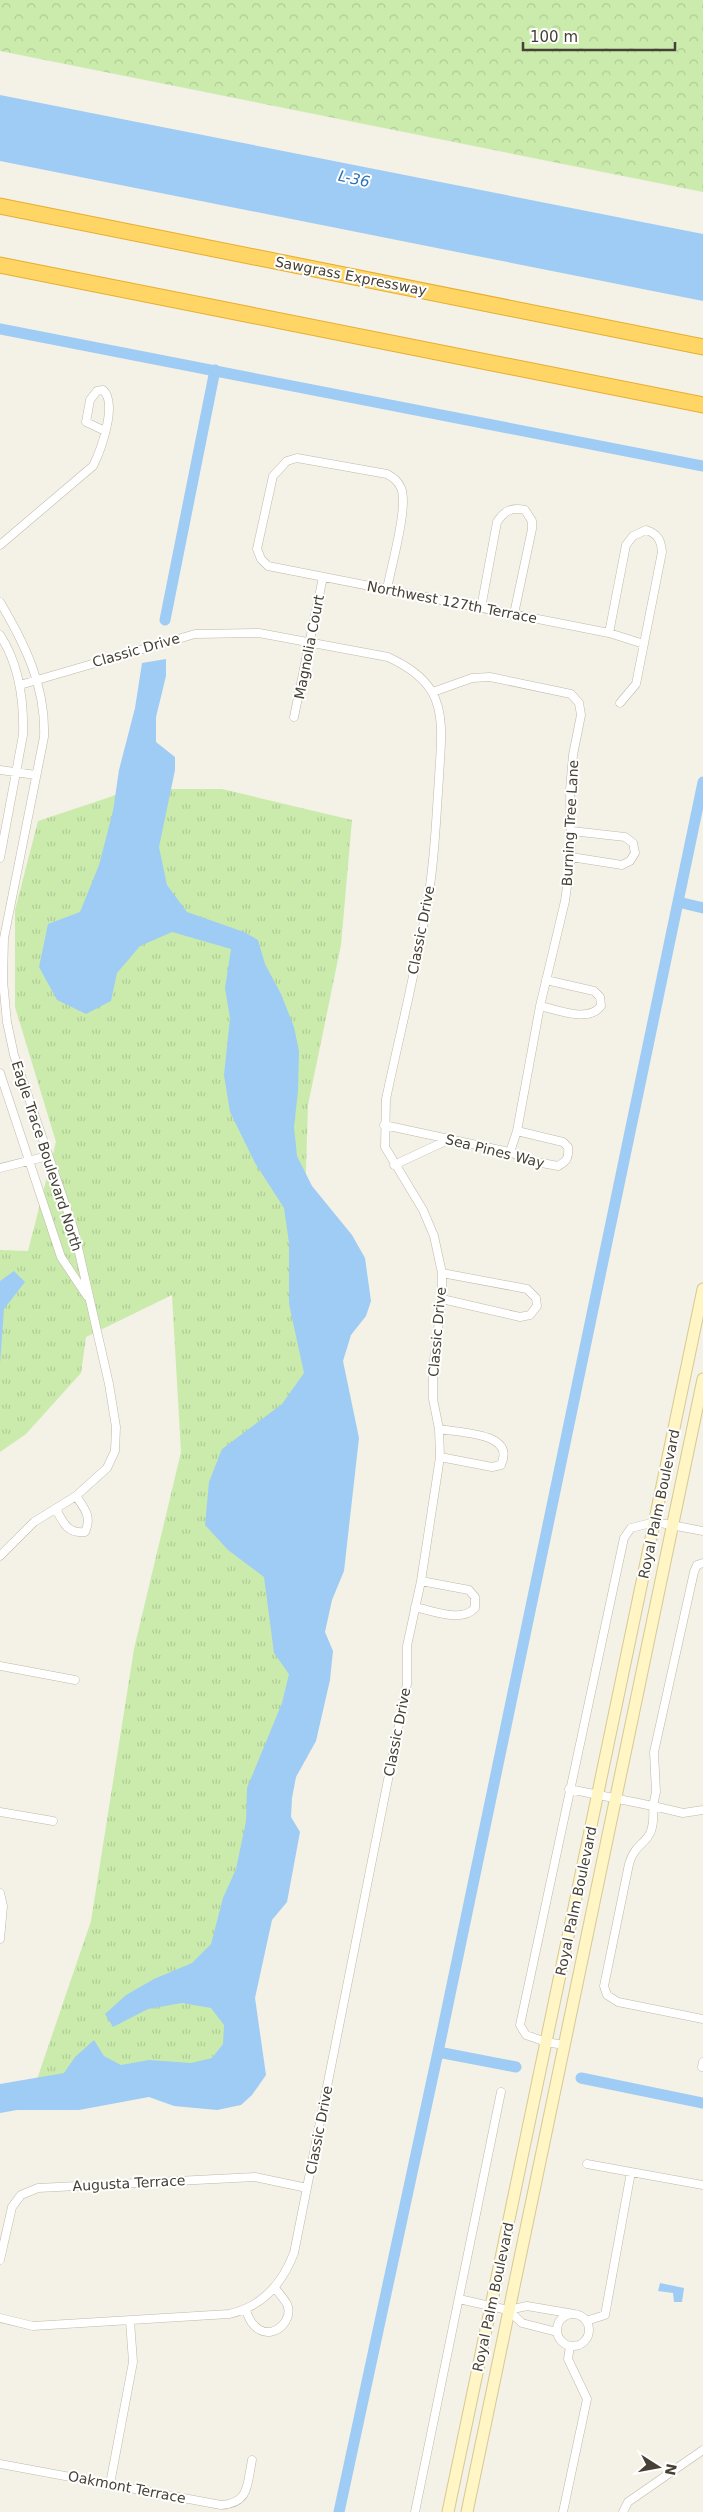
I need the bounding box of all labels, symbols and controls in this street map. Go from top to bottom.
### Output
scale bar [523,20,676,52]
text: 100 m [530,28,578,46]
water label: L-36 [337,167,371,191]
street label: Sawgrass Expressway [274,253,428,299]
street label: Northwest 127th Terrace [366,578,538,626]
street label: Magnolia Court [291,593,327,701]
street label: Classic Drive [90,630,182,670]
street label: Burning Tree Lane [559,759,581,887]
street label: Classic Drive [405,884,437,976]
street label: Eagle Trace Boulevard North [9,1059,85,1253]
street label: Sea Pines Way [444,1131,546,1171]
street label: Classic Drive [425,1286,449,1378]
street label: Royal Palm Boulevard [635,1428,683,1580]
street label: Classic Drive [381,1686,413,1778]
street label: Royal Palm Boulevard [552,1825,600,1977]
street label: Classic Drive [303,2084,335,2176]
street label: Augusta Terrace [72,2172,186,2194]
street label: Royal Palm Boulevard [469,2221,517,2373]
north arrow [633,2442,683,2492]
text: N [662,2462,680,2477]
street label: Oakmont Terrace [67,2468,187,2506]

